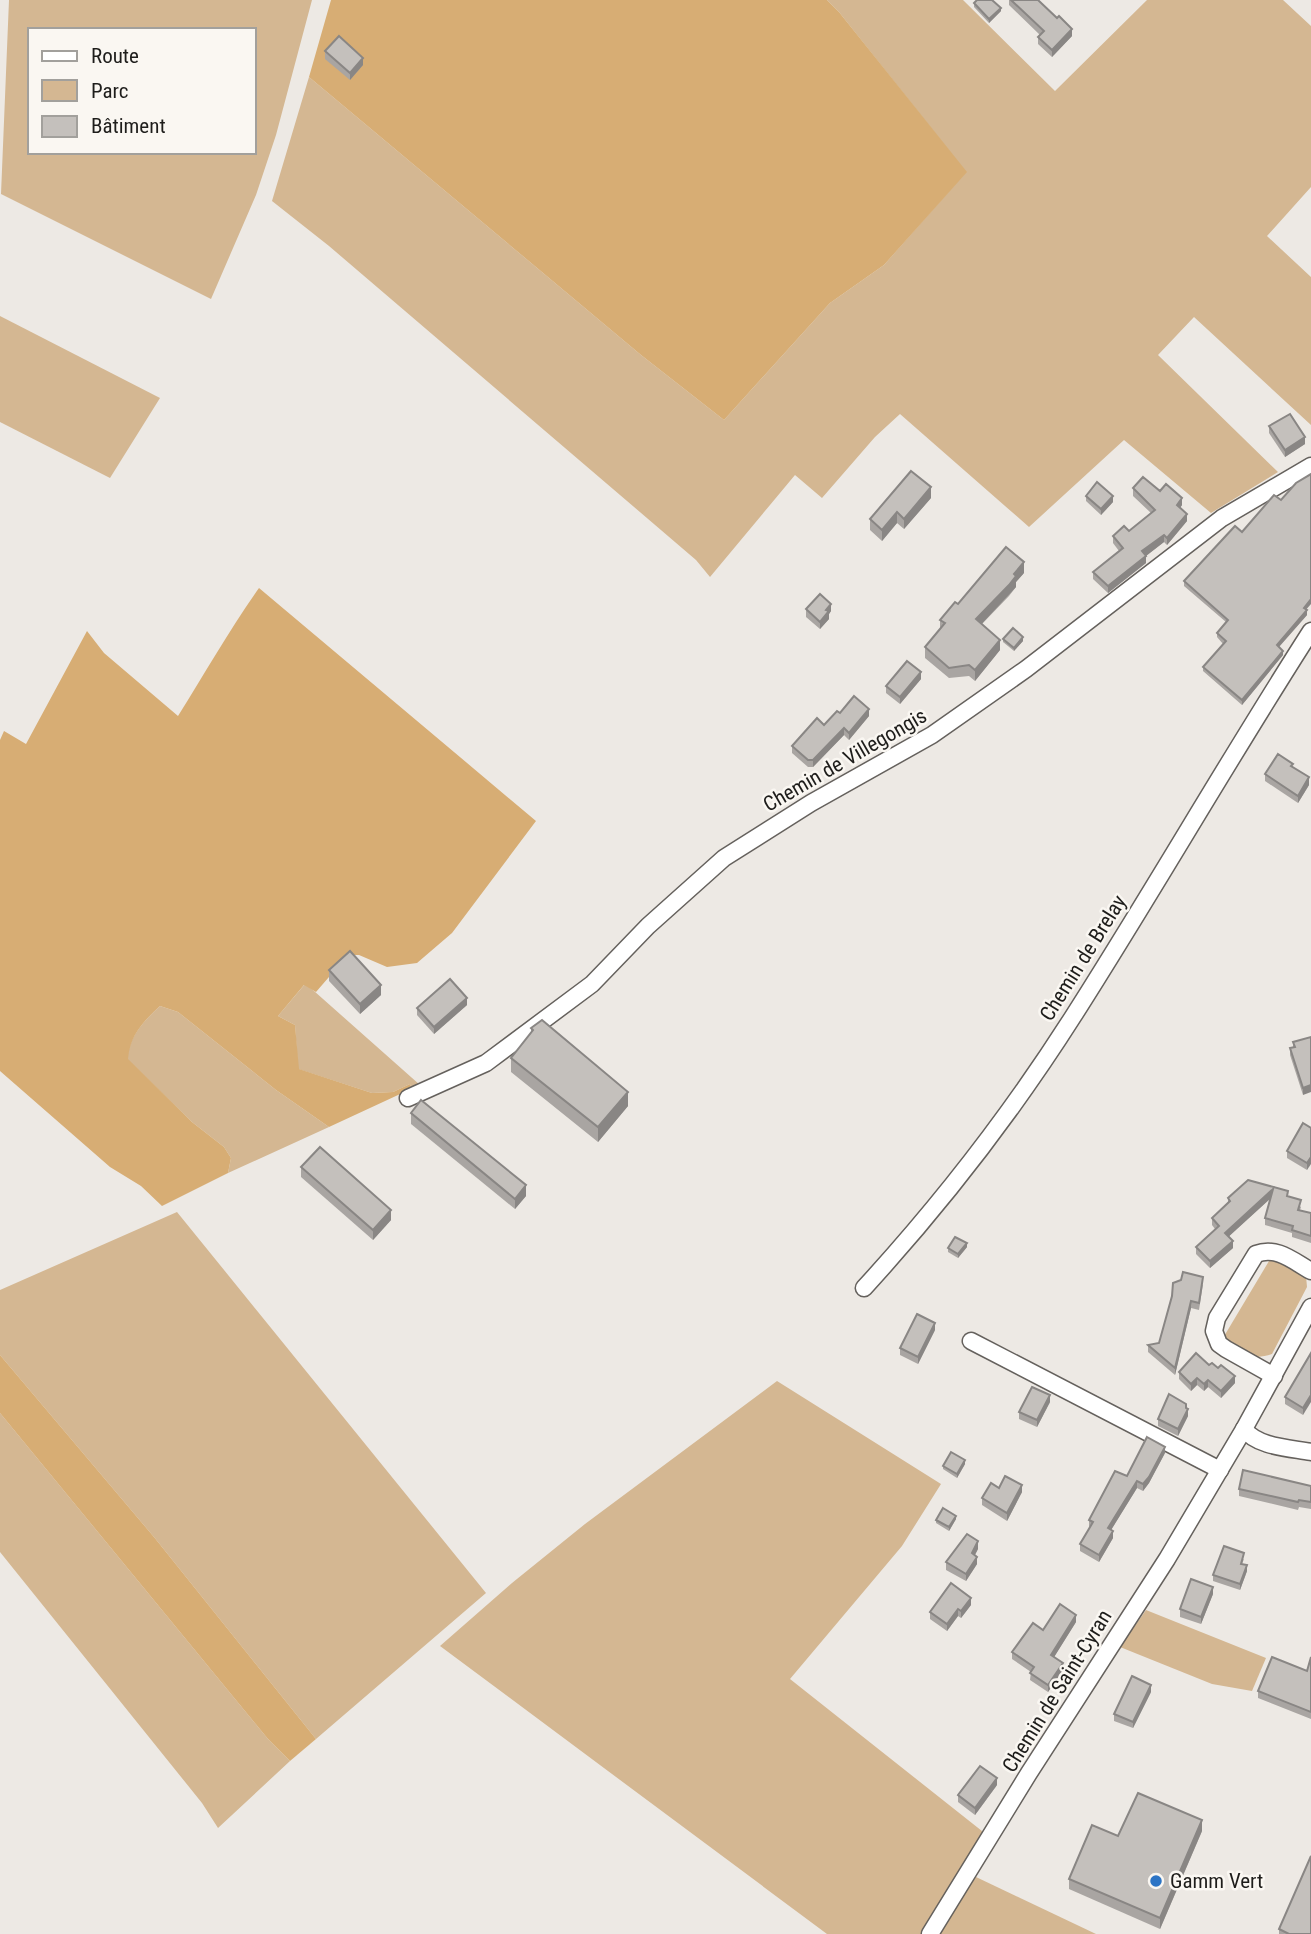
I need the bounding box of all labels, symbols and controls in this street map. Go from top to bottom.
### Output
legend [28,28,256,154]
text: Route [91,44,139,68]
text: Parc [91,79,129,103]
text: Bâtiment [91,114,166,138]
street label: Chemin de Villegongis [759,703,931,817]
street label: Chemin de Brelay [1035,891,1131,1025]
street label: Chemin de Saint-Cyran [997,1605,1117,1777]
place label: Gamm Vert [1170,1869,1263,1893]
marker: Gamm Vert [1148,1873,1164,1889]

